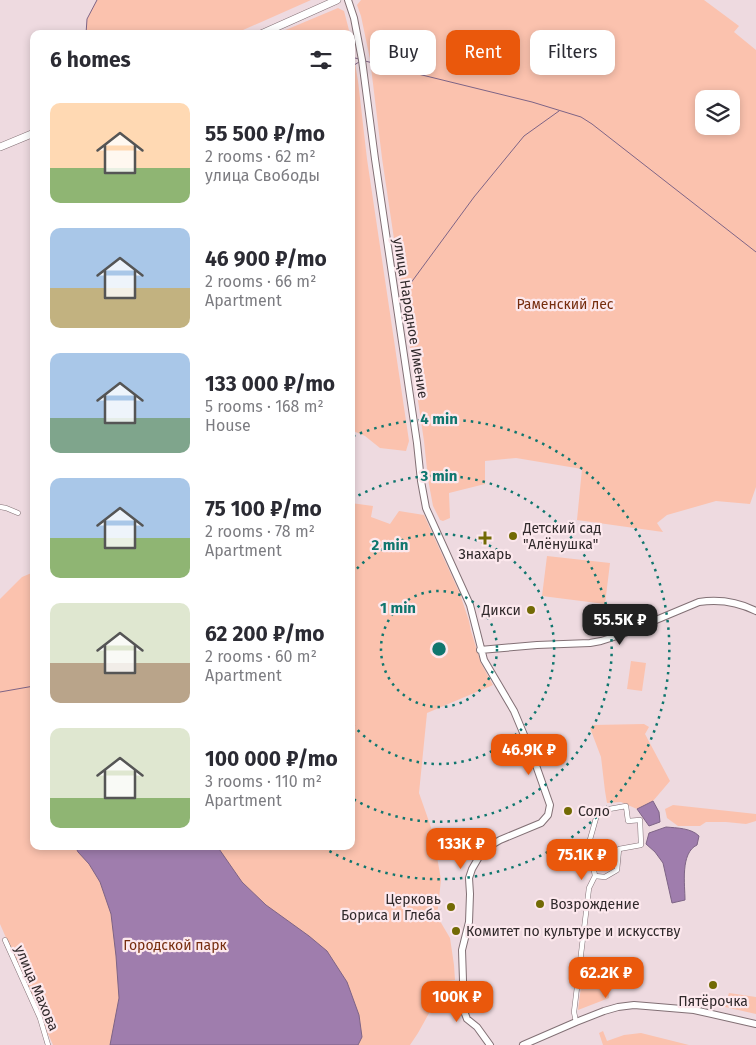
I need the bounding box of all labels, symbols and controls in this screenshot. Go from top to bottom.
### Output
chip: Buy [370,30,436,75]
chip: Rent [446,30,520,75]
chip: Filters [530,30,615,75]
icon: filters [307,46,335,74]
text: 6 homes [50,47,131,73]
map controls [695,90,740,135]
button: layers [695,90,740,135]
text: 55 500 ₽/mo [205,121,325,147]
icon: home [90,123,150,183]
text: 2 rooms · 62 m² [205,147,316,166]
text: улица Свободы [205,166,320,185]
street label: улица Народное Имение [389,236,432,400]
text: 46 900 ₽/mo [205,246,327,272]
icon: home [90,248,150,308]
text: 2 rooms · 66 m² [205,272,316,291]
text: Apartment [205,291,282,310]
park label: Раменский лес [516,296,614,313]
text: 133 000 ₽/mo [205,371,335,397]
icon: home [90,373,150,433]
text: 5 rooms · 168 m² [205,397,324,416]
text: 4 min [420,410,458,428]
text: House [205,416,251,435]
text: 3 min [420,467,457,485]
text: 75 100 ₽/mo [205,496,322,522]
icon: home [90,498,150,558]
place label: Детский сад "Алёнушка" [522,520,601,553]
text: 2 rooms · 78 m² [205,522,315,541]
marker: Детский сад "Алёнушка" [507,530,519,542]
marker: Знахарь [479,532,491,544]
text: 2 min [372,536,408,554]
text: Apartment [205,541,282,560]
place label: Знахарь [459,546,511,563]
text: 1 min [380,599,416,617]
place label: Дикси [481,602,521,619]
marker: Дикси [525,604,537,616]
pin: 55.5K ₽ [574,604,666,646]
text: 55.5K ₽ [593,610,647,629]
text: 62 200 ₽/mo [205,621,325,647]
icon: home [90,623,150,683]
centre of rings [430,640,448,658]
text: 2 rooms · 60 m² [205,647,317,666]
text: Apartment [205,666,282,685]
pin: 46.9K ₽ [483,734,575,776]
text: 46.9K ₽ [502,740,556,759]
text: 100 000 ₽/mo [205,746,338,772]
icon: home [90,748,150,808]
text: 3 rooms · 110 m² [205,772,322,791]
text: Apartment [205,791,282,810]
place label: Соло [578,803,610,820]
marker: Соло [562,805,574,817]
pin: 133K ₽ [420,828,502,870]
text: 133K ₽ [437,834,485,853]
pin: 75.1K ₽ [536,838,628,881]
text: 75.1K ₽ [558,845,606,864]
place label: Церковь Бориса и Глеба [341,891,441,924]
place label: Возрождение [550,896,640,913]
marker: Возрождение [534,898,546,910]
marker: Церковь Бориса и Глеба [445,901,457,913]
place label: Комитет по культуре и искусству [466,923,681,940]
marker: Комитет по культуре и искусству [450,925,462,937]
park label: Городской парк [123,937,228,954]
street label: улица Махова [11,943,62,1034]
pin: 62.2K ₽ [560,956,652,999]
text: 62.2K ₽ [580,963,632,982]
marker: Пятёрочка [707,979,719,991]
pin: 100K ₽ [416,980,498,1023]
text: 100K ₽ [432,987,482,1006]
place label: Пятёрочка [678,993,748,1010]

